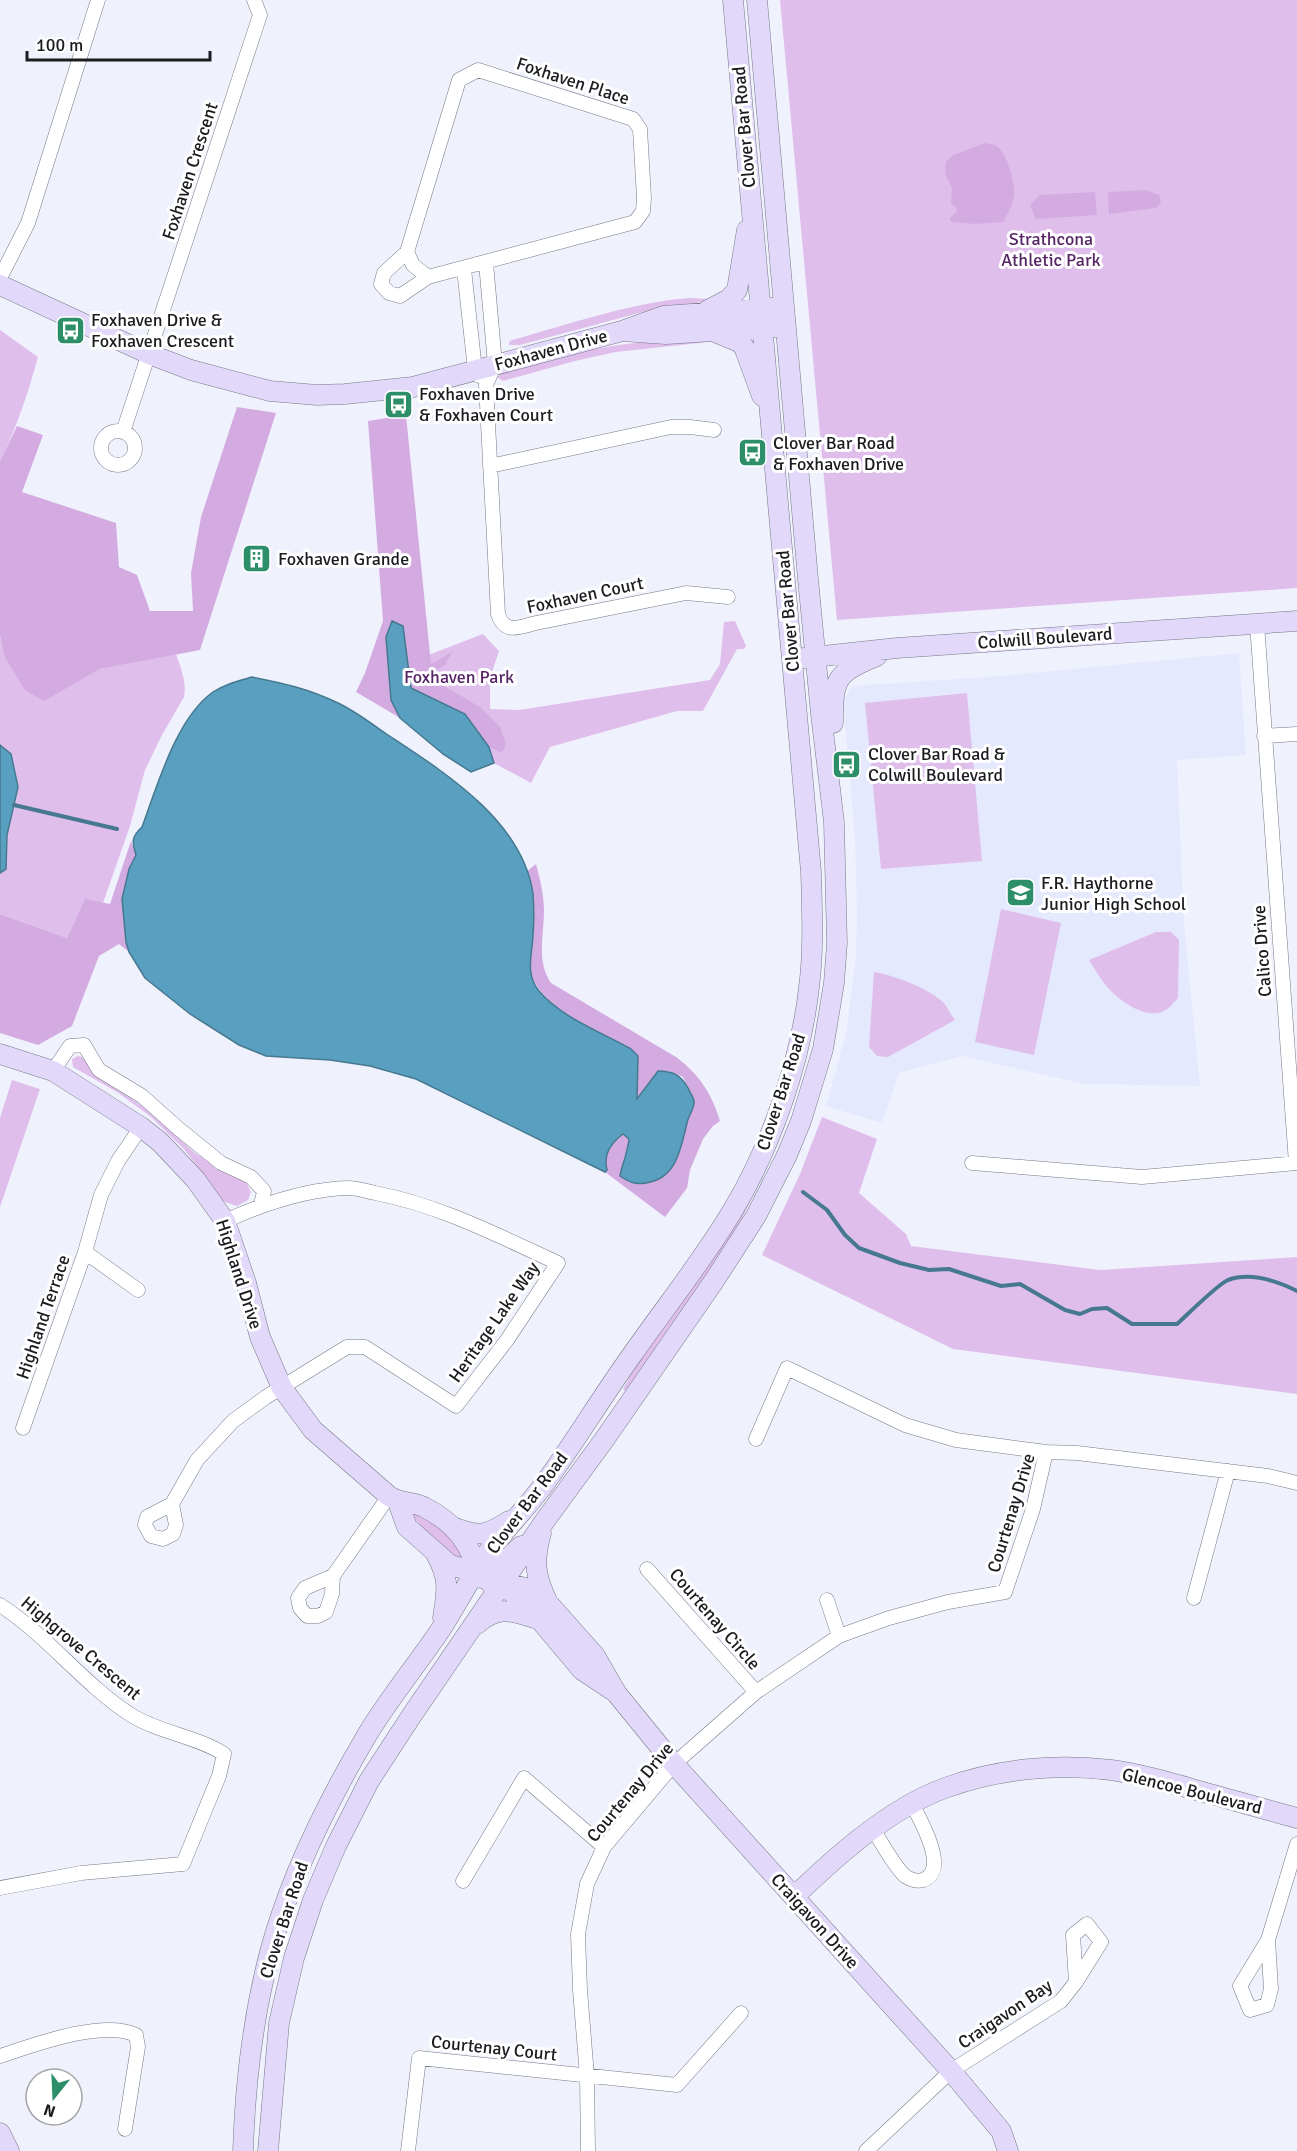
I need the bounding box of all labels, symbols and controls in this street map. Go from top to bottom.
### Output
scale bar [27,24,210,62]
text: 100 m [36,34,83,56]
street label: Foxhaven Place [514,52,632,110]
street label: Clover Bar Road [728,65,760,189]
street label: Foxhaven Crescent [157,100,223,242]
park label: Strathcona Athletic Park [1001,228,1101,271]
place label: Foxhaven Drive & Foxhaven Crescent [91,309,234,352]
bus stop icon: Foxhaven Drive & Foxhaven Crescent [54,314,86,346]
street label: Foxhaven Drive [492,324,610,376]
place label: Foxhaven Drive & Foxhaven Court [419,383,553,426]
bus stop icon: Foxhaven Drive & Foxhaven Court [382,388,414,420]
place label: Clover Bar Road & Foxhaven Drive [773,432,904,475]
bus stop icon: Clover Bar Road & Foxhaven Drive [736,437,768,469]
building icon: Foxhaven Grande [241,543,273,575]
place label: Foxhaven Grande [278,548,409,570]
street label: Clover Bar Road [772,549,804,673]
street label: Foxhaven Court [525,572,645,618]
street label: Colwill Boulevard [977,622,1113,654]
park label: Foxhaven Park [404,666,514,688]
place label: Clover Bar Road & Colwill Boulevard [868,743,1005,786]
bus stop icon: Clover Bar Road & Colwill Boulevard [831,748,863,780]
place label: F.R. Haythorne Junior High School [1041,872,1186,915]
school or university icon: F.R. Haythorne Junior High School [1004,877,1036,909]
street label: Calico Drive [1248,904,1276,998]
street label: Clover Bar Road [752,1031,810,1153]
street label: Highland Drive [211,1216,267,1332]
street label: Highland Terrace [11,1252,75,1382]
street label: Heritage Lake Way [444,1257,544,1387]
street label: Clover Bar Road [482,1448,572,1558]
street label: Courtenay Drive [982,1451,1040,1575]
street label: Courtenay Circle [665,1564,765,1674]
street label: Highgrove Crescent [17,1591,145,1705]
street label: Courtenay Drive [582,1738,678,1846]
street label: Glencoe Boulevard [1120,1763,1264,1819]
street label: Clover Bar Road [255,1859,313,1981]
street label: Craigavon Drive [766,1869,864,1973]
street label: Craigavon Bay [954,1974,1057,2054]
street label: Courtenay Court [430,2030,558,2066]
north arrow [24,2067,84,2127]
text: N [41,2099,58,2122]

